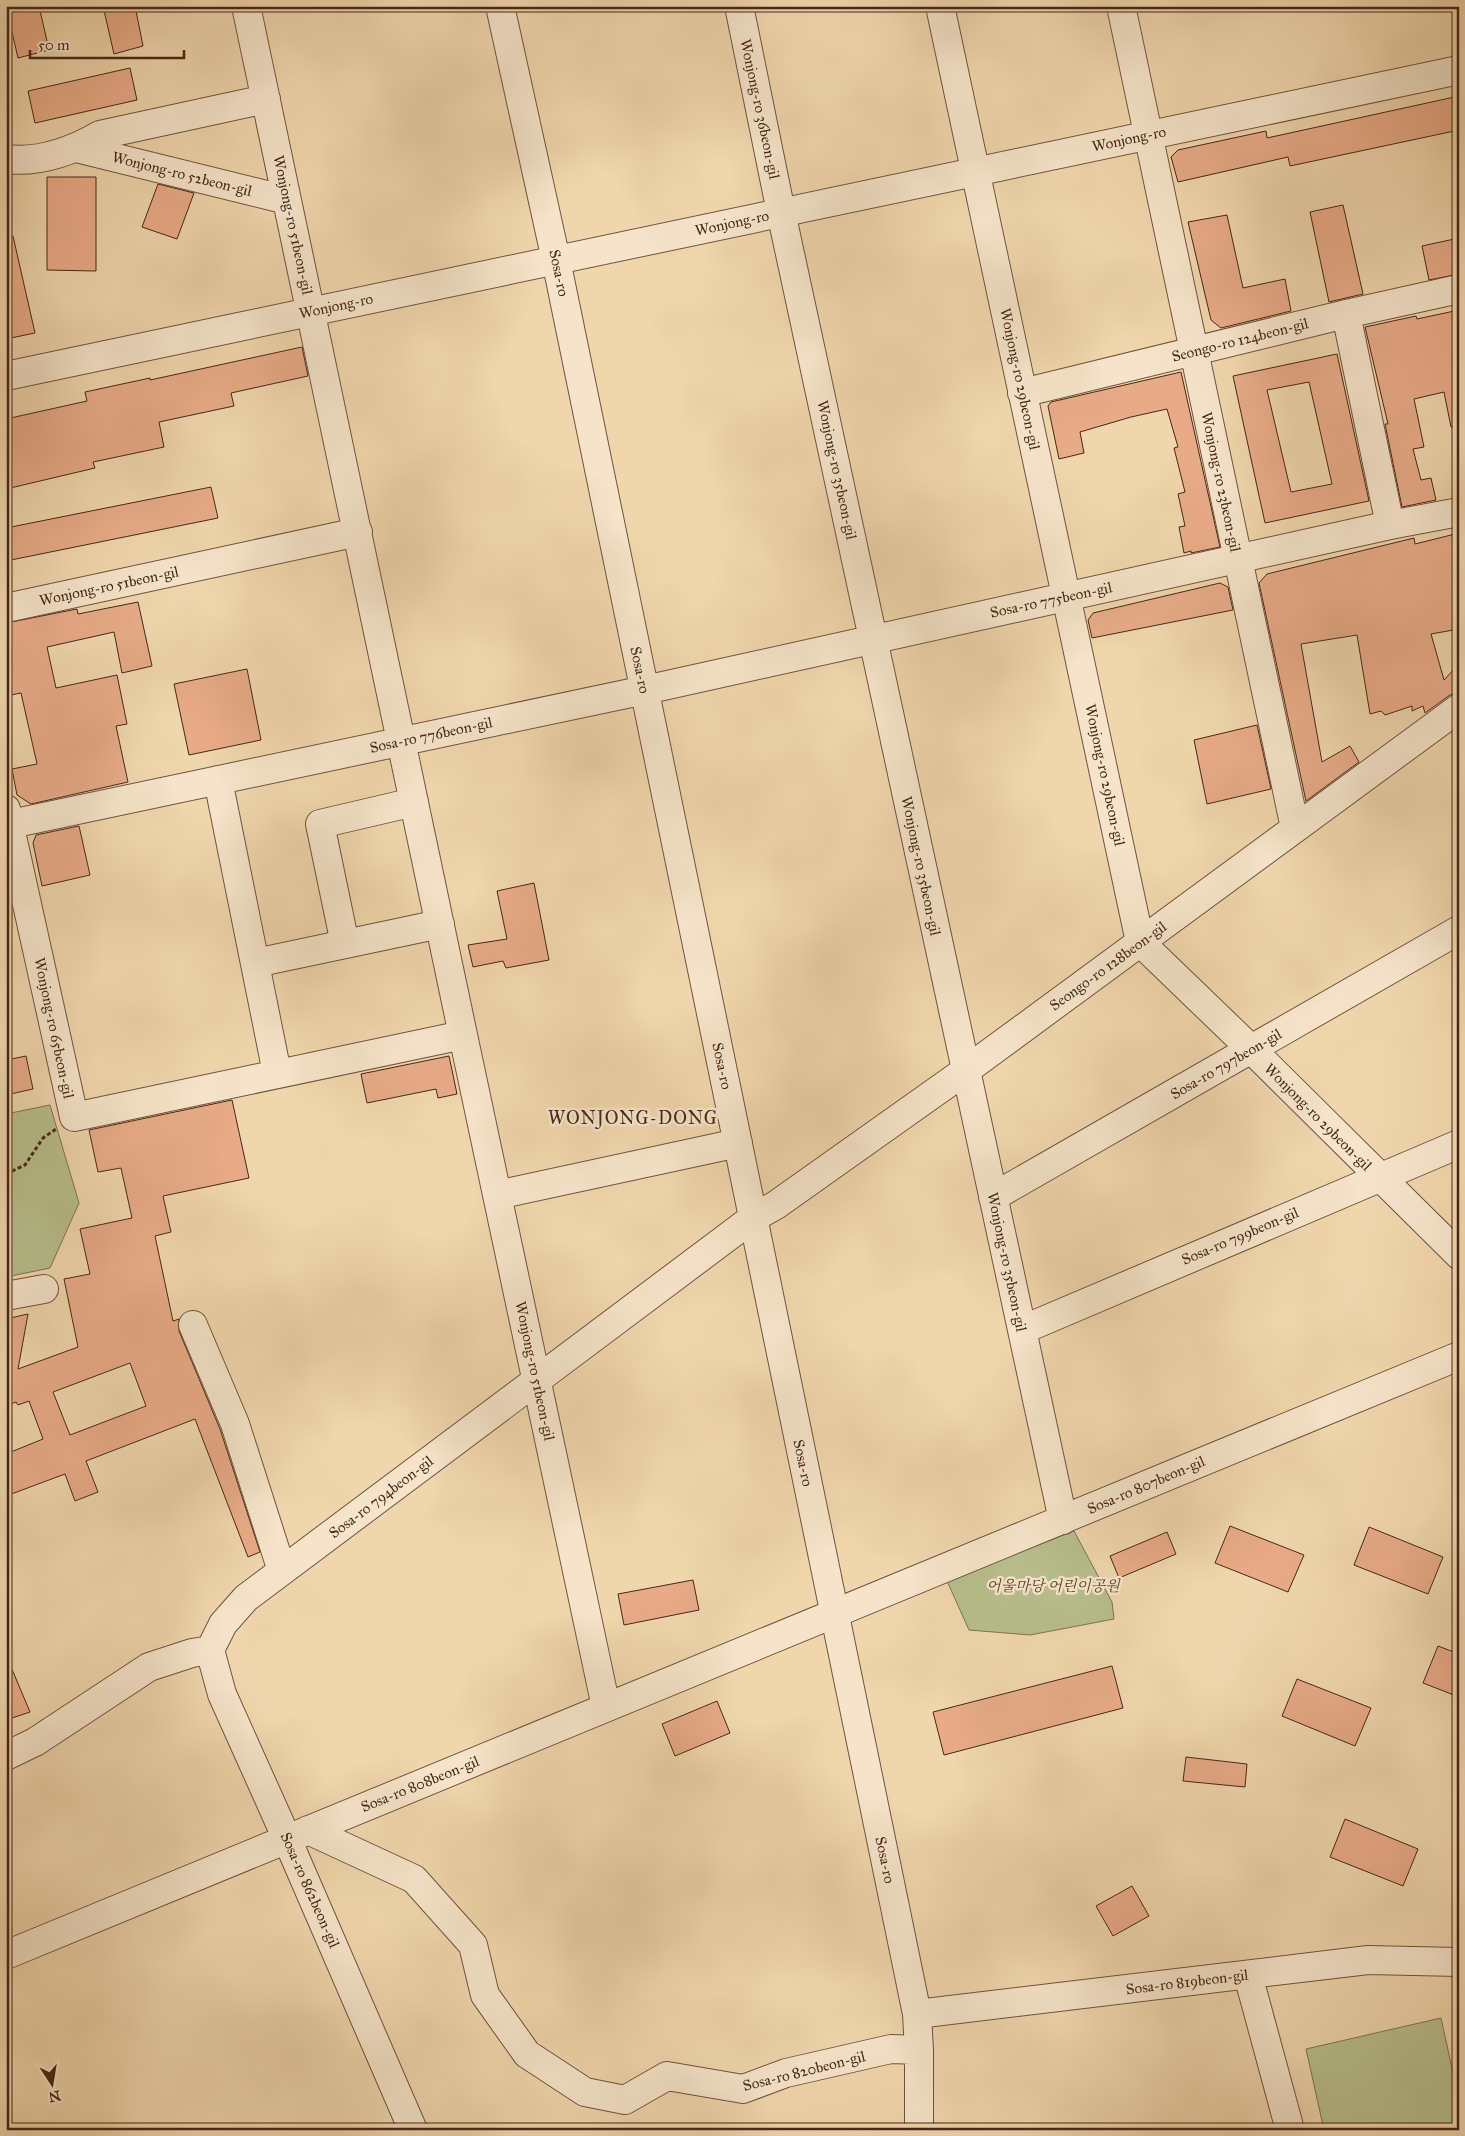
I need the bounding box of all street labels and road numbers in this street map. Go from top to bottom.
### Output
street label: Wonjong-ro 36beon-gil [736,37,784,182]
street label: Wonjong-ro [1090,122,1168,156]
street label: Wonjong-ro 52beon-gil [110,148,255,200]
street label: Wonjong-ro 51beon-gil [269,154,317,297]
street label: Wonjong-ro [693,206,771,240]
street label: Sosa-ro [545,248,573,298]
street label: Wonjong-ro [297,289,375,323]
street label: Wonjong-ro 29beon-gil [996,306,1044,452]
street label: Seongo-ro 124beon-gil [1170,314,1311,366]
street label: Wonjong-ro 35beon-gil [813,399,861,542]
street label: Wonjong-ro 23beon-gil [1197,410,1245,554]
street label: Wonjong-ro 51beon-gil [38,562,181,610]
street label: Sosa-ro 775beon-gil [988,578,1115,622]
street label: Sosa-ro [626,645,654,695]
street label: Wonjong-ro 29beon-gil [1081,702,1129,848]
street label: Sosa-ro 776beon-gil [368,713,495,757]
street label: Wonjong-ro 35beon-gil [897,795,945,938]
street label: Seongo-ro 128beon-gil [1046,917,1171,1014]
street label: Wonjong-ro 65beon-gil [30,956,78,1101]
street label: Sosa-ro 797beon-gil [1167,1024,1286,1103]
street label: Sosa-ro [708,1041,736,1091]
street label: Wonjong-ro 29beon-gil [1261,1060,1376,1175]
street label: Wonjong-ro 35beon-gil [983,1191,1031,1334]
street label: Sosa-ro 799beon-gil [1179,1203,1302,1269]
street label: Wonjong-ro 51beon-gil [511,1300,559,1443]
street label: Sosa-ro [789,1438,817,1488]
street label: Sosa-ro 794beon-gil [325,1451,437,1542]
street label: Sosa-ro 807beon-gil [1084,1452,1208,1518]
street label: Sosa-ro 808beon-gil [358,1752,483,1816]
street label: Sosa-ro 862beon-gil [276,1829,344,1951]
street label: Sosa-ro [871,1835,899,1885]
street label: Sosa-ro 819beon-gil [1125,1965,1250,1998]
street label: Sosa-ro 820beon-gil [741,2047,868,2095]

